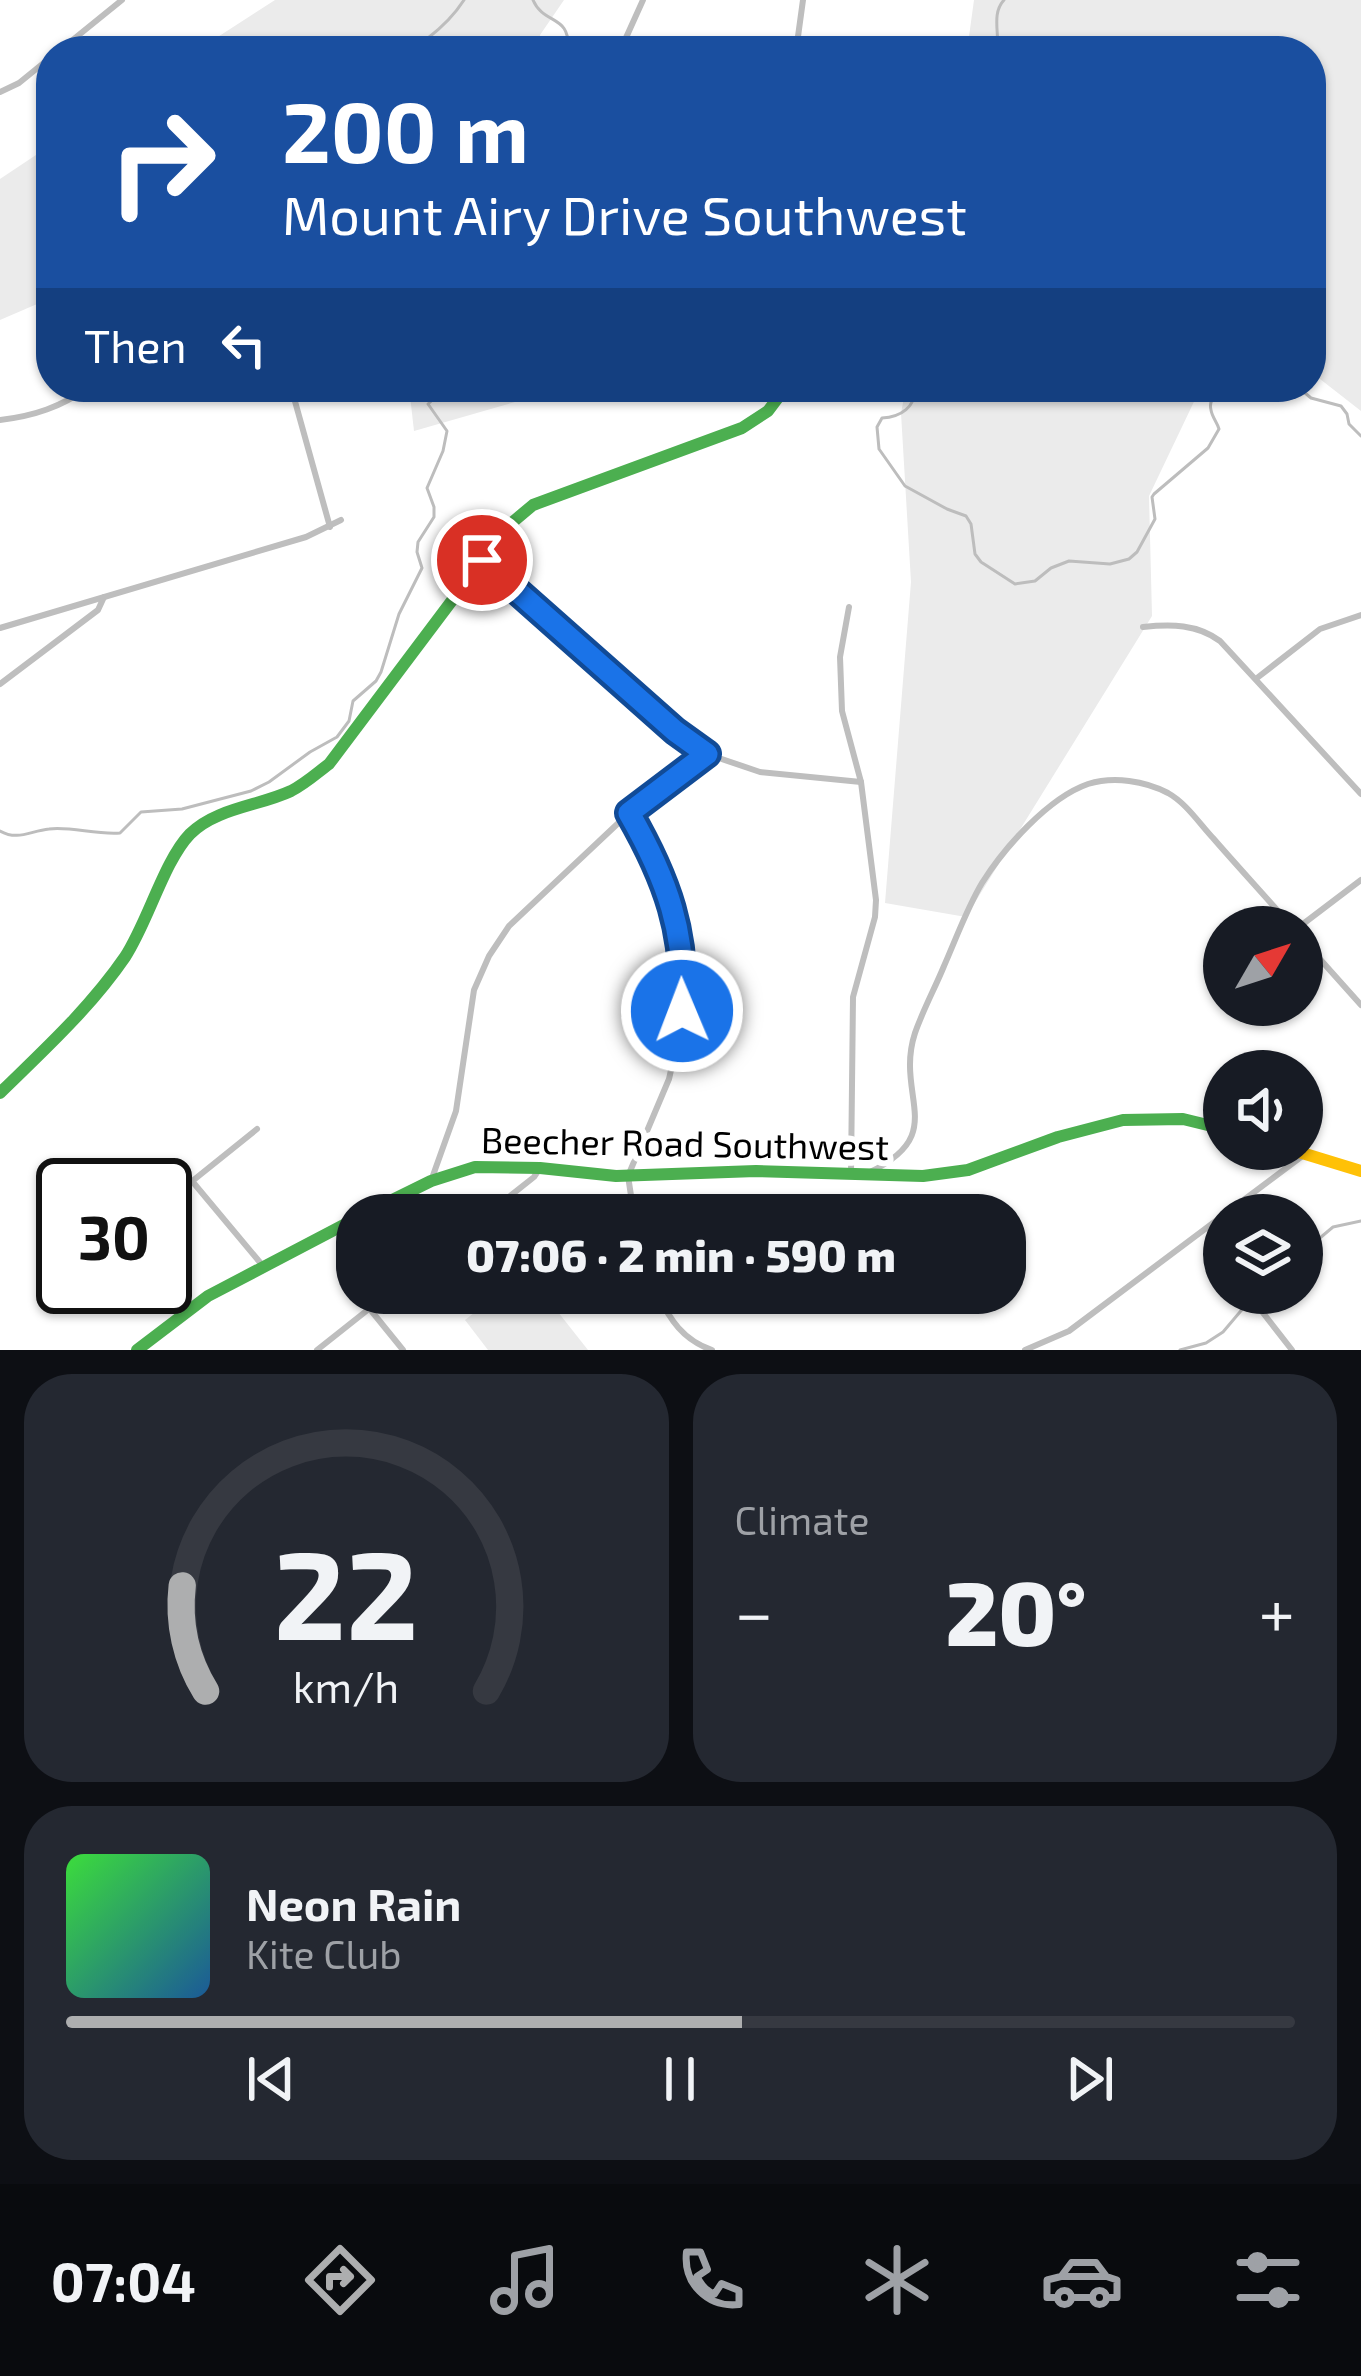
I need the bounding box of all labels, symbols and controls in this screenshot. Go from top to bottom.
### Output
text: 200 m [282,79,529,180]
icon: right [84,84,240,240]
text: Mount Airy Drive Southwest [282,181,967,246]
icon: left [211,312,277,378]
text: Then [84,318,187,372]
pin [431,509,533,611]
icon: arrive [449,527,515,593]
north arrow [1203,906,1323,1026]
map controls [1203,906,1323,1314]
position arrow [619,948,745,1074]
button: sound [1203,1050,1323,1170]
street label: Beecher Road Southwest [481,1117,889,1167]
speed limit sign: 30 [36,1158,192,1314]
button: layers [1203,1194,1323,1314]
text: 07:06 · 2 min · 590 m [466,1227,896,1281]
text: Climate [735,1496,869,1543]
text: 22 [274,1515,419,1665]
text: 20° [945,1556,1087,1664]
text: − [735,1571,773,1650]
text: + [1259,1571,1295,1650]
text: km/h [293,1660,399,1712]
text: Neon Rain [246,1876,461,1930]
text: Kite Club [246,1930,402,1977]
icon: previous [238,2046,304,2112]
icon: pause [647,2046,713,2112]
icon: next [1057,2046,1123,2112]
icon: directions [298,2238,382,2322]
icon: music [483,2238,567,2322]
icon: phone [669,2238,753,2322]
icon: climate [855,2238,939,2322]
icon: car [1040,2238,1124,2322]
icon: filters [1226,2238,1310,2322]
text: 07:04 [51,2248,196,2313]

